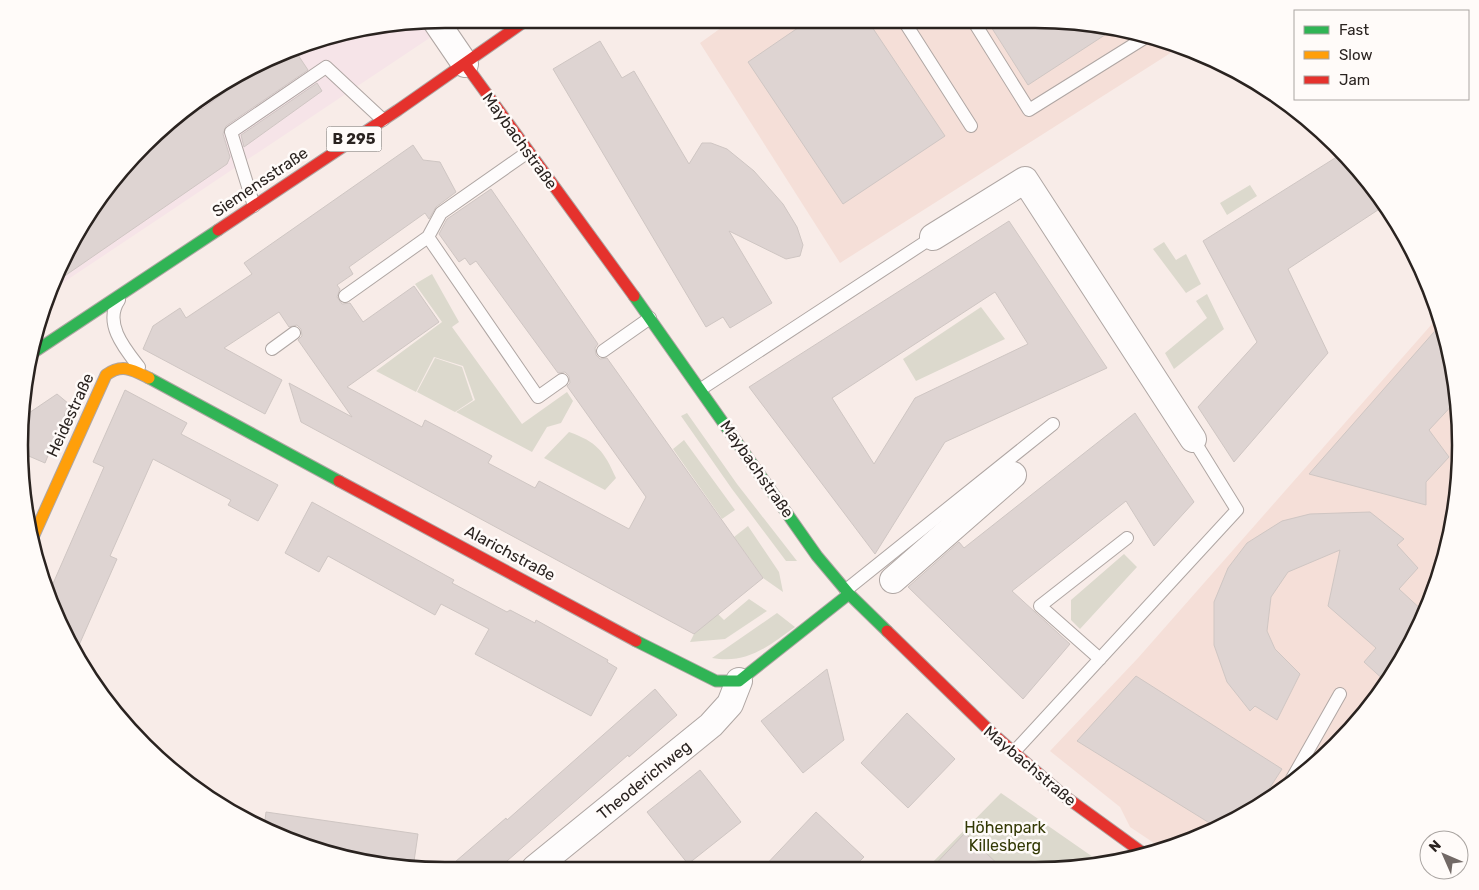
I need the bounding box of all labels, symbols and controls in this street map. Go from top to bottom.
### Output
legend [1294,10,1469,100]
text: Fast [1339,21,1369,39]
text: Slow [1339,46,1372,64]
text: Jam [1339,71,1370,89]
street label: Maybachstraße [479,89,561,193]
road number: B 295 [326,126,382,152]
street label: Siemensstraße [209,143,312,221]
street label: Heidestraße [42,370,98,460]
street label: Maybachstraße [716,417,798,521]
street label: Alarichstraße [462,521,558,585]
street label: Maybachstraße [980,722,1080,810]
street label: Theoderichweg [593,736,695,824]
park label: Höhenpark Killesberg [964,818,1047,855]
north arrow [1419,830,1469,880]
text: N [1426,837,1445,856]

